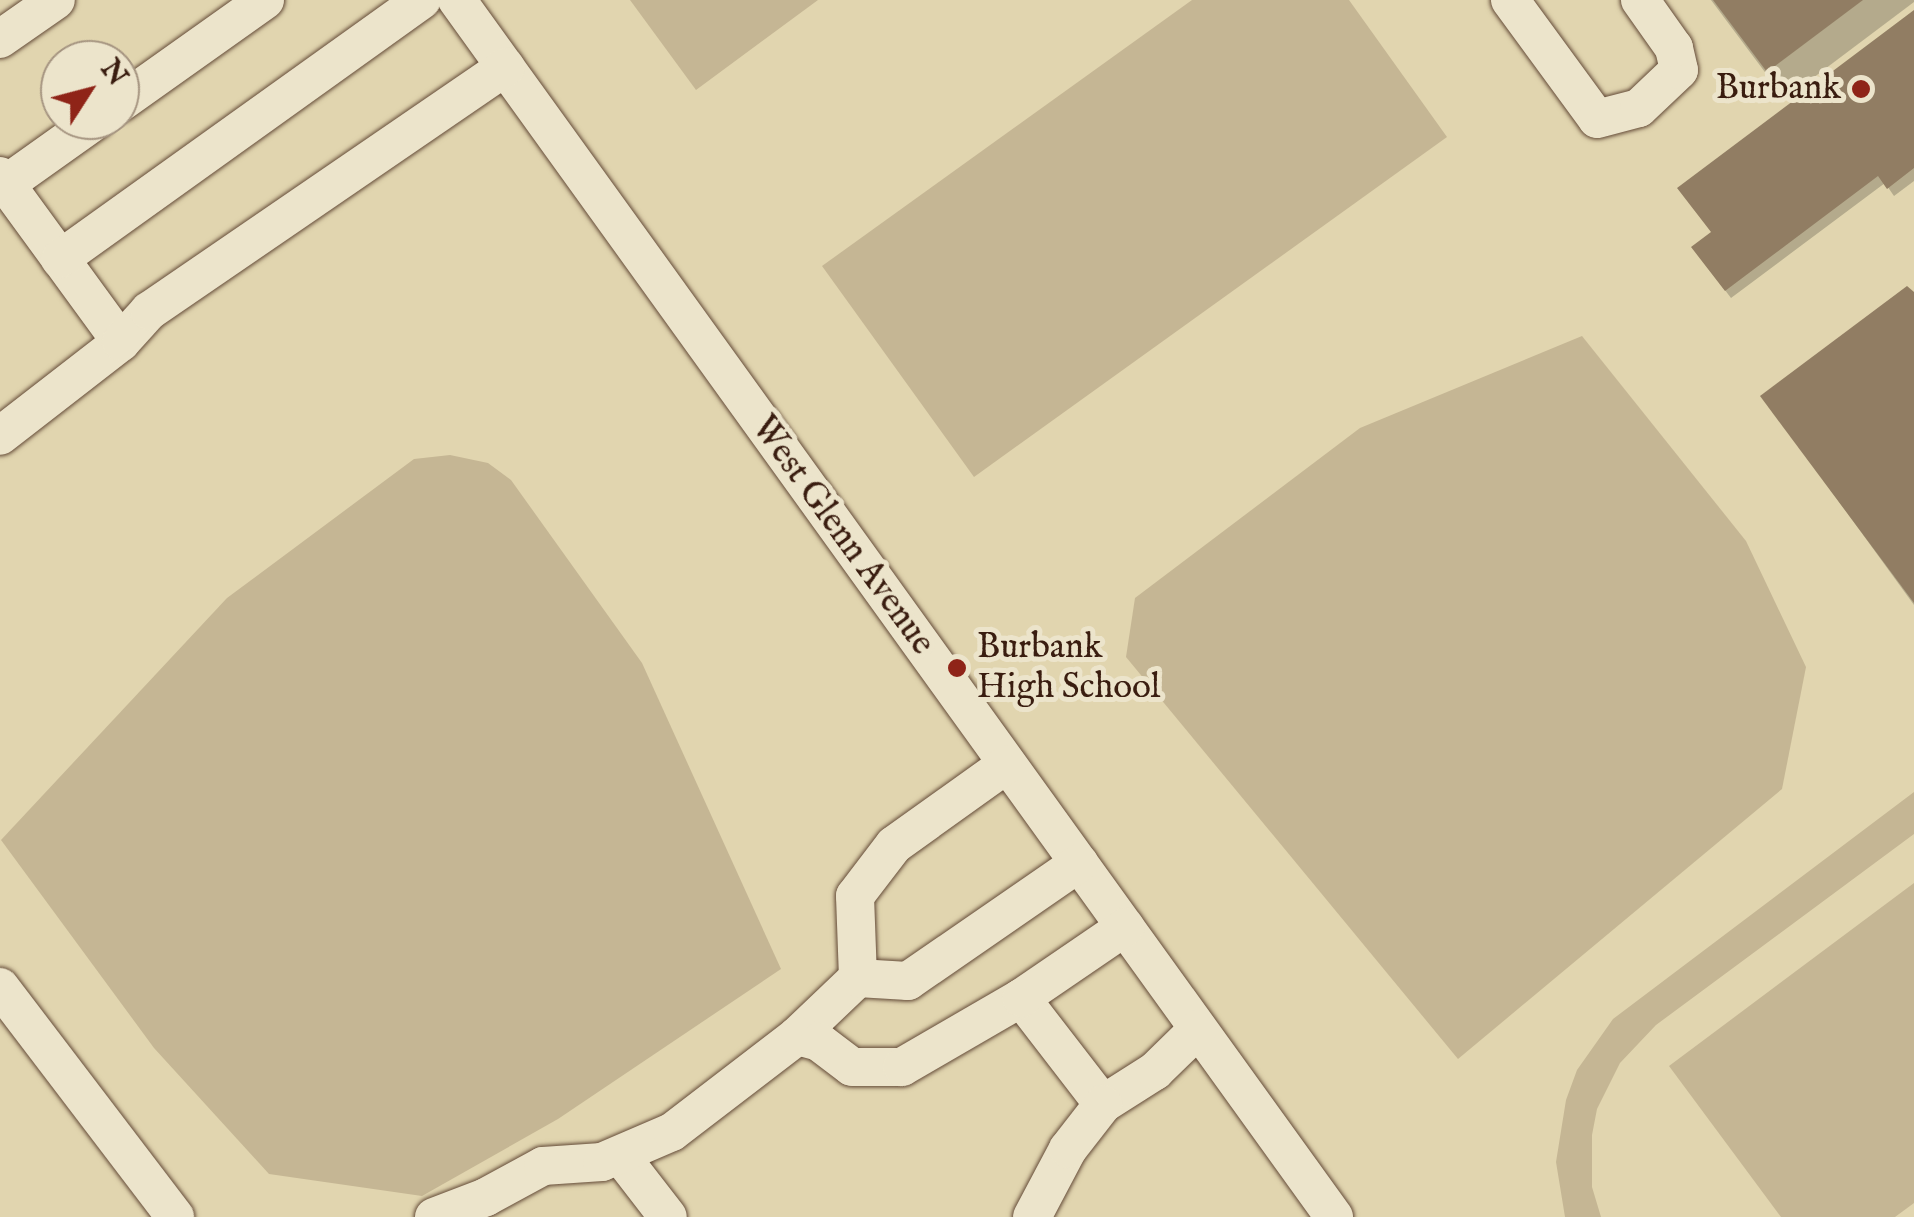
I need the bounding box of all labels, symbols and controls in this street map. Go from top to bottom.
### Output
north arrow [40,40,140,140]
text: N [92,53,134,93]
place label: Burbank [1716,68,1841,110]
marker: Burbank [1850,78,1872,100]
street label: West Glenn Avenue [741,408,943,664]
place label: Burbank High School [977,627,1160,709]
marker: Burbank High School [946,657,968,679]

